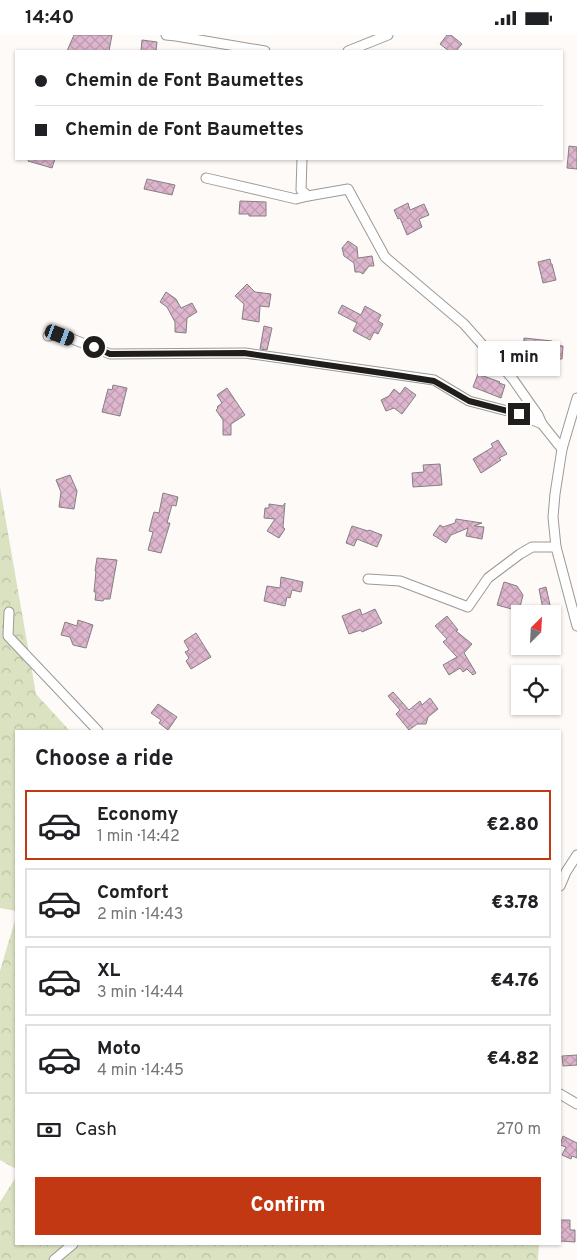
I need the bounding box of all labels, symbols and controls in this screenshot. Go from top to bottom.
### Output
text: 14:40 [25,6,74,30]
text: Chemin de Font Baumettes [65,69,304,93]
text: Chemin de Font Baumettes [65,118,304,142]
car [43,323,76,347]
route start [83,336,105,358]
callout: 1 min [478,341,560,377]
text: 1 min [499,348,539,368]
route end [508,403,530,425]
north arrow [511,605,561,655]
map controls [511,605,561,715]
button: locate [511,665,561,715]
text: Choose a ride [35,746,173,773]
icon: car [37,803,82,848]
text: Economy [97,803,178,827]
text: €2.80 [486,813,539,837]
text: 1 min · 14:42 [97,827,180,847]
icon: car [37,881,82,926]
text: Comfort [97,881,169,905]
text: €3.78 [491,891,539,915]
text: 2 min · 14:43 [97,905,183,925]
icon: car [37,959,82,1004]
text: XL [97,959,120,983]
text: €4.76 [490,969,539,993]
text: 3 min · 14:44 [97,983,184,1003]
icon: car [37,1037,82,1082]
text: Moto [97,1037,141,1061]
text: €4.82 [486,1047,539,1071]
text: 4 min · 14:45 [97,1061,184,1081]
icon: cash [35,1116,63,1144]
text: Cash [75,1118,117,1142]
text: 270 m [496,1120,541,1140]
button: Confirm [35,1177,541,1235]

